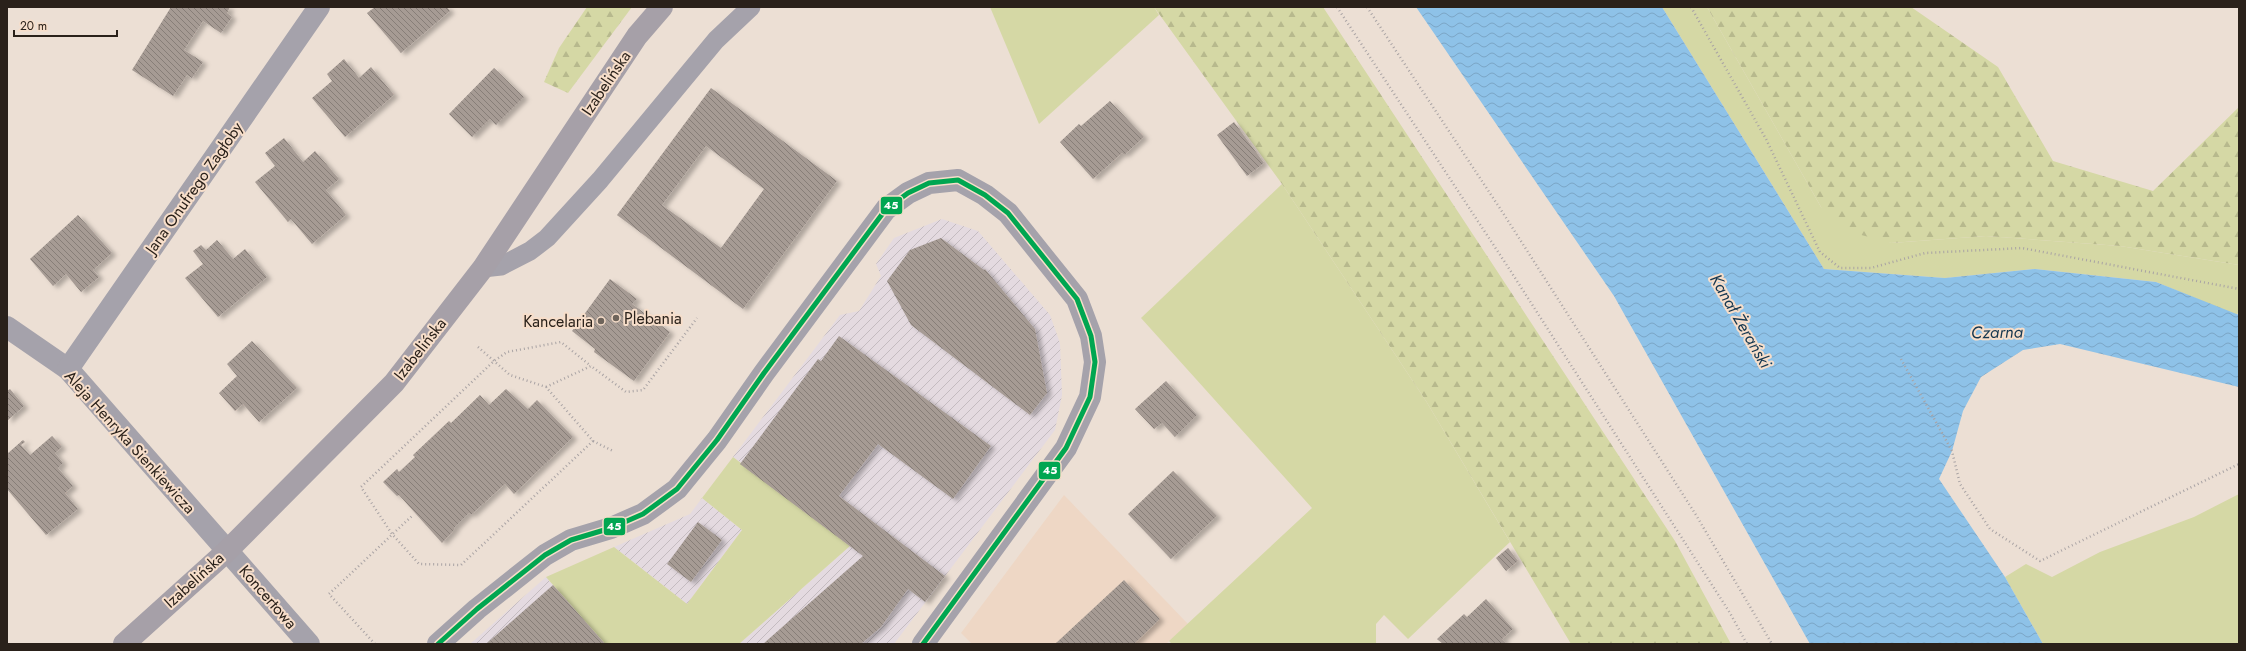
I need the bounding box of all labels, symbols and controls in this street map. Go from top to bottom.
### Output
scale bar [14,12,117,38]
text: 20 m [20,17,47,35]
street label: Izabelińska [576,46,636,120]
street label: Jana Onufrego Zagłoby [139,117,249,260]
line badge: 45 [880,196,903,215]
text: 45 [884,197,898,213]
water label: Kanał Żerański [1704,269,1778,373]
place label: Plebania [624,307,682,330]
place label: Kancelaria [523,310,593,333]
street label: Izabelińska [388,313,452,385]
marker: Plebania [611,313,621,323]
marker: Kancelaria [596,316,606,326]
water label: Czarna [1971,320,2024,344]
street label: Aleja Henryka Sienkiewicza [59,365,201,519]
line badge: 45 [1038,461,1061,480]
text: 45 [1043,462,1057,478]
line badge: 45 [603,517,626,536]
text: 45 [607,518,621,534]
street label: Izabelińska [159,547,229,613]
street label: Koncertowa [234,560,302,634]

